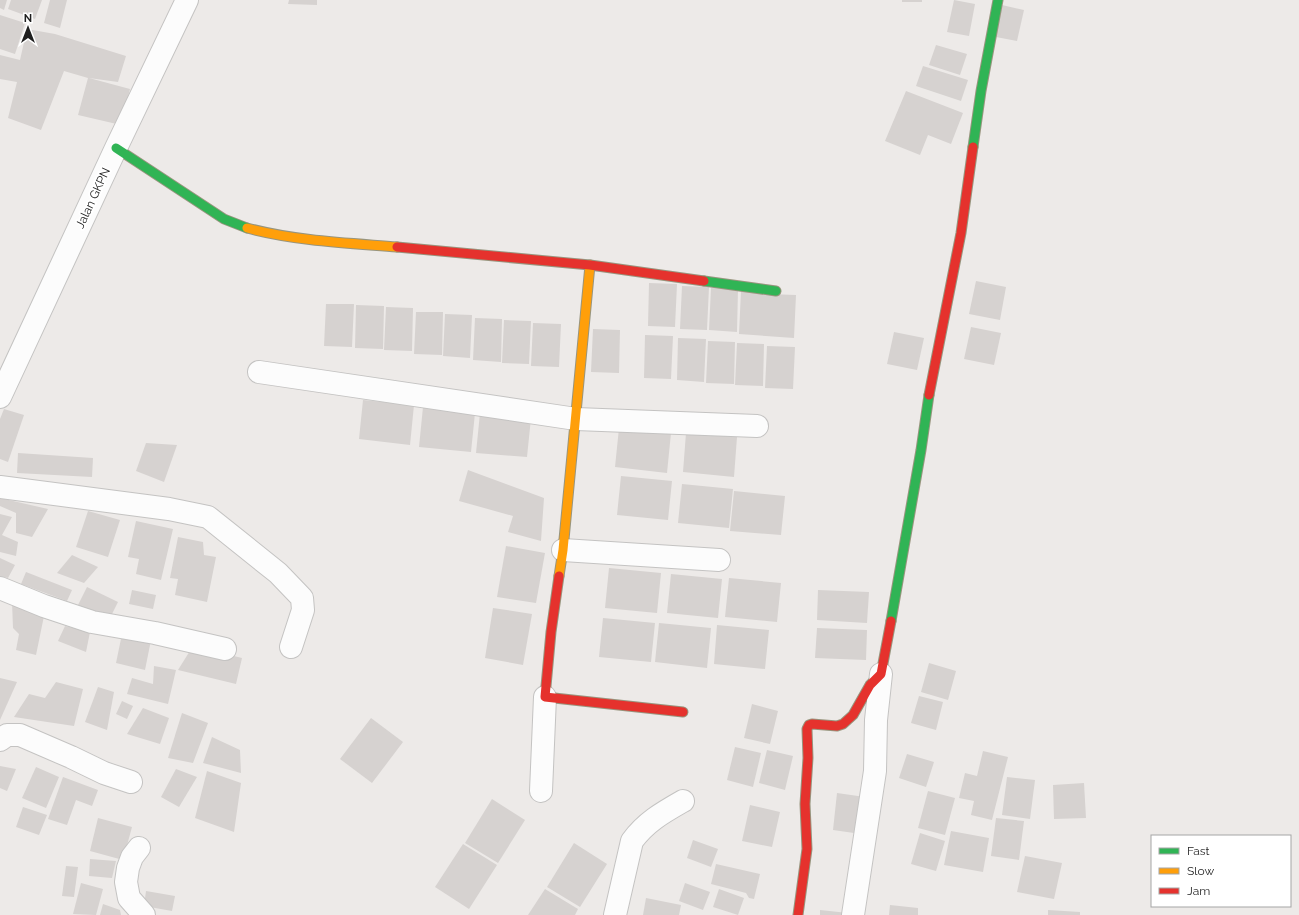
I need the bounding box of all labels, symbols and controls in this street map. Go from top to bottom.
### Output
north arrow [8,8,48,48]
text: N [24,12,32,25]
street label: Jalan GKPN [73,166,113,230]
legend [1151,835,1291,907]
text: Fast [1187,844,1210,858]
text: Slow [1187,864,1214,878]
text: Jam [1187,884,1210,898]

